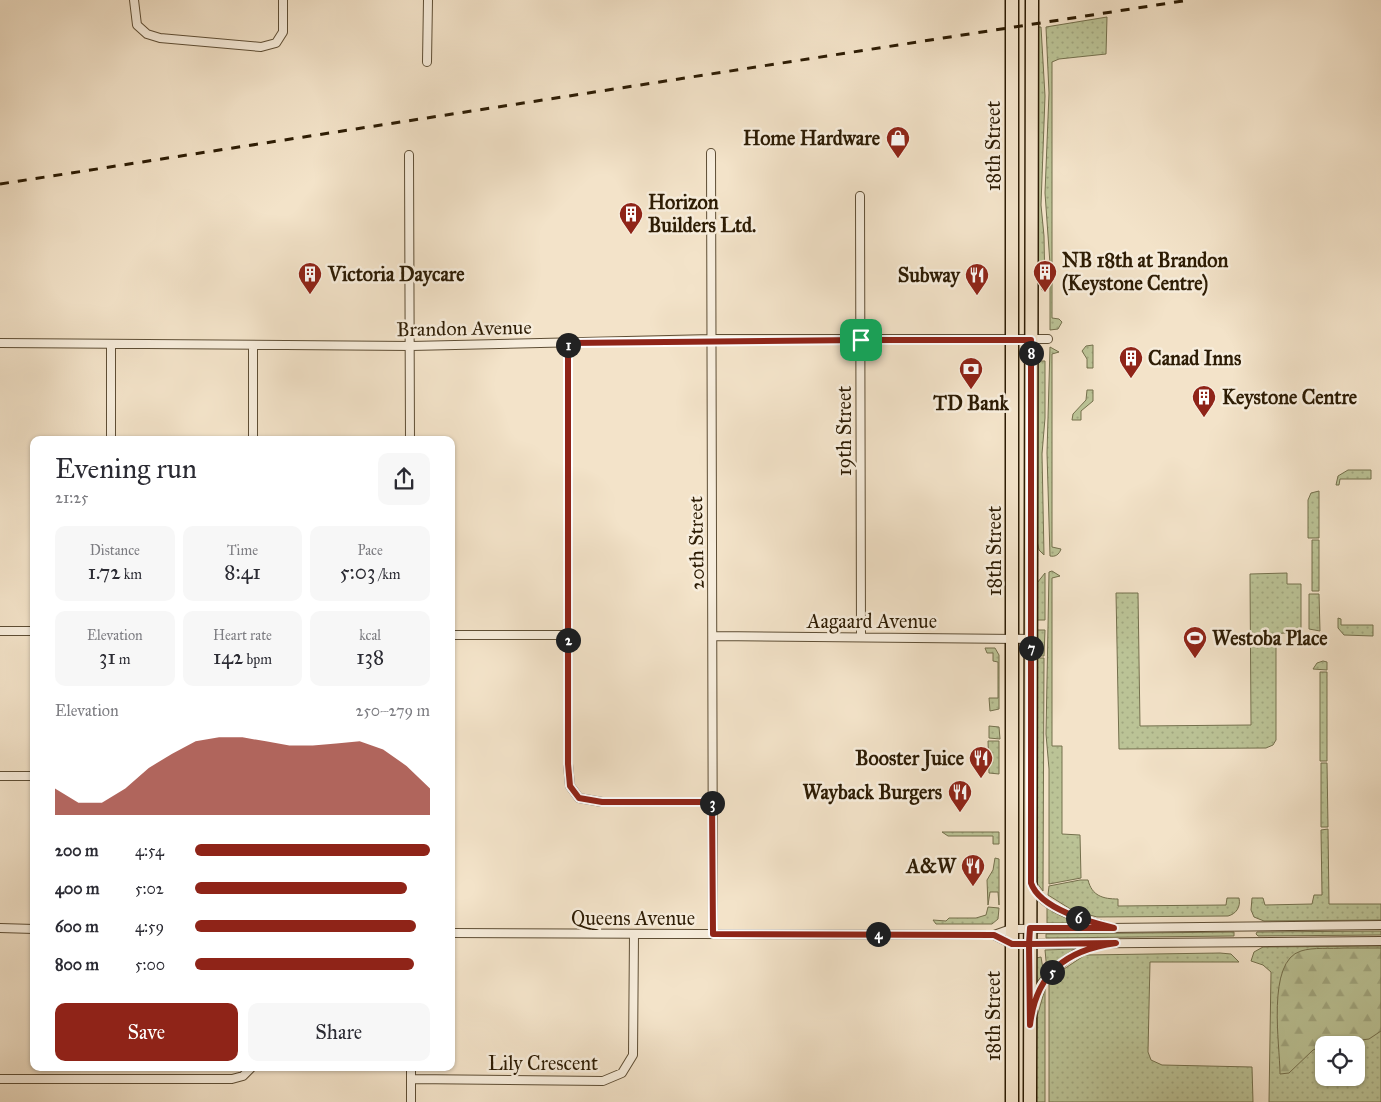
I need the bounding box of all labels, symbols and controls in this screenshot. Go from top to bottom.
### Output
street label: 18th Street [981,101,1005,191]
shop icon: Home Hardware [885,125,911,159]
place label: Home Hardware [743,126,881,150]
place label: Horizon Builders Ltd. [648,190,756,237]
building icon: Horizon Builders Ltd. [618,201,644,235]
place label: NB 18th at Brandon (Keystone Centre) [1062,248,1229,296]
building icon: NB 18th at Brandon (Keystone Centre) [1032,259,1058,293]
building icon: Victoria Daycare [297,261,323,295]
place label: Victoria Daycare [327,262,465,287]
restaurant icon: Subway [964,262,990,296]
place label: Subway [898,263,962,288]
street label: Brandon Avenue [396,315,532,341]
pin [840,319,882,361]
icon: arrive [847,326,875,354]
pin: 1 [556,332,580,358]
text: 1 [566,337,571,354]
pin: 8 [1018,340,1044,366]
text: 8 [1028,345,1035,362]
building icon: Canad Inns [1118,345,1144,379]
place label: Canad Inns [1148,346,1242,370]
bank icon: TD Bank [958,356,984,390]
building icon: Keystone Centre [1191,384,1217,418]
place label: Keystone Centre [1222,385,1358,410]
street label: 19th Street [832,386,856,476]
place label: TD Bank [932,391,1010,415]
text: Evening run [55,451,197,486]
button: share [378,453,430,505]
text: 21:25 [55,488,88,507]
street label: 20th Street [683,496,709,590]
street label: 18th Street [982,506,1006,596]
text: Distance [90,542,140,559]
text: Time [227,542,258,559]
text: Pace [357,542,383,559]
text: 1.72 [88,559,121,585]
text: 8:41 [224,559,261,585]
text: 5:03 [340,559,375,585]
text: km [121,566,142,583]
text: /km [375,566,401,583]
street label: Aagaard Avenue [806,609,937,634]
sports icon: Westoba Place [1182,625,1208,659]
place label: Westoba Place [1212,626,1328,650]
text: Elevation [87,627,143,644]
text: Heart rate [213,627,272,644]
text: kcal [359,627,381,644]
pin: 2 [556,628,580,652]
text: 2 [565,632,572,649]
pin: 7 [1018,636,1044,660]
text: 7 [1028,640,1035,657]
text: 31 [99,644,116,670]
text: 142 [213,644,243,670]
text: 138 [356,644,384,670]
text: m [116,651,131,668]
text: bpm [243,651,272,668]
text: Elevation [55,701,119,720]
text: 250–279 m [356,701,430,720]
restaurant icon: Booster Juice [968,745,994,779]
place label: Booster Juice [855,746,965,772]
restaurant icon: Wayback Burgers [947,779,973,813]
place label: Wayback Burgers [802,780,943,805]
pin: 3 [700,790,724,816]
text: 3 [710,795,715,812]
text: 200 m [55,841,98,860]
text: 4:54 [135,841,164,860]
restaurant icon: A&W [960,853,986,887]
place label: A&W [905,854,957,878]
text: 400 m [55,879,99,898]
text: 5:02 [135,879,164,898]
street label: Queens Avenue [571,906,695,930]
pin: 6 [1066,906,1090,930]
text: 6 [1075,910,1082,927]
text: 600 m [55,917,99,936]
text: 4:59 [135,917,164,936]
pin: 4 [866,922,890,946]
text: 4 [875,926,882,943]
text: 800 m [55,955,99,974]
text: 5:00 [135,955,165,974]
pin: 5 [1040,960,1064,984]
text: 5 [1049,964,1056,981]
street label: 18th Street [981,971,1005,1061]
button: Save [55,1003,238,1061]
button: Share [248,1003,430,1061]
map controls [1315,1036,1365,1086]
button: locate [1315,1036,1365,1086]
street label: Lily Crescent [488,1051,598,1075]

